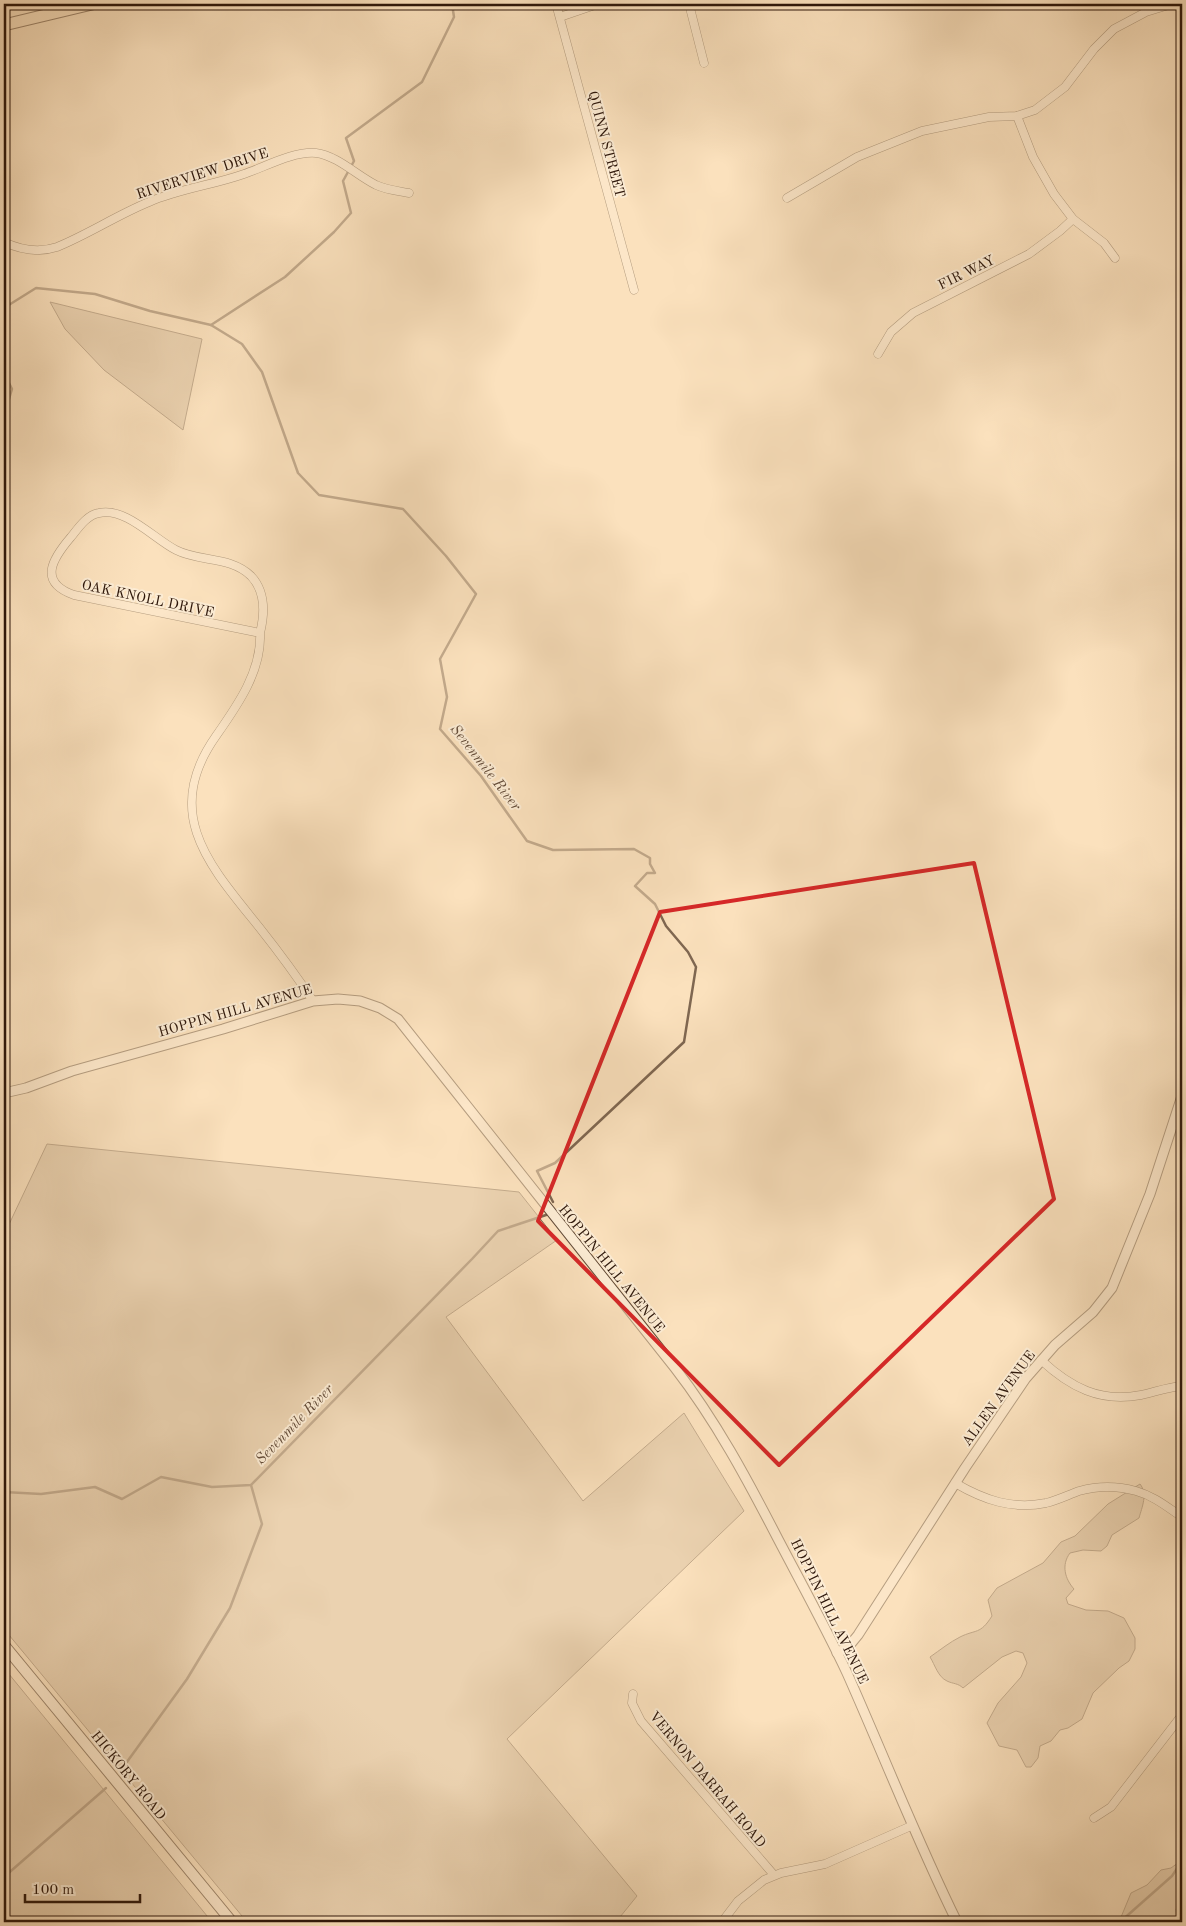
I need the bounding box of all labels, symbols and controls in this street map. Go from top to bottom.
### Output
street label: QUINN STREET [585,89,627,199]
street label: RIVERVIEW DRIVE [135,146,270,202]
street label: FIR WAY [936,253,997,293]
street label: OAK KNOLL DRIVE [80,578,215,620]
water label: Sevenmile River [447,722,523,814]
street label: HOPPIN HILL AVENUE [157,982,314,1040]
street label: HOPPIN HILL AVENUE [556,1202,667,1335]
street label: ALLEN AVENUE [960,1348,1038,1449]
water label: Sevenmile River [253,1382,337,1468]
street label: HOPPIN HILL AVENUE [788,1537,870,1686]
street label: VERNON DARRAH ROAD [646,1709,768,1850]
street label: HICKORY ROAD [88,1729,168,1823]
scale bar [25,1871,140,1903]
text: 100 m [32,1883,74,1898]

